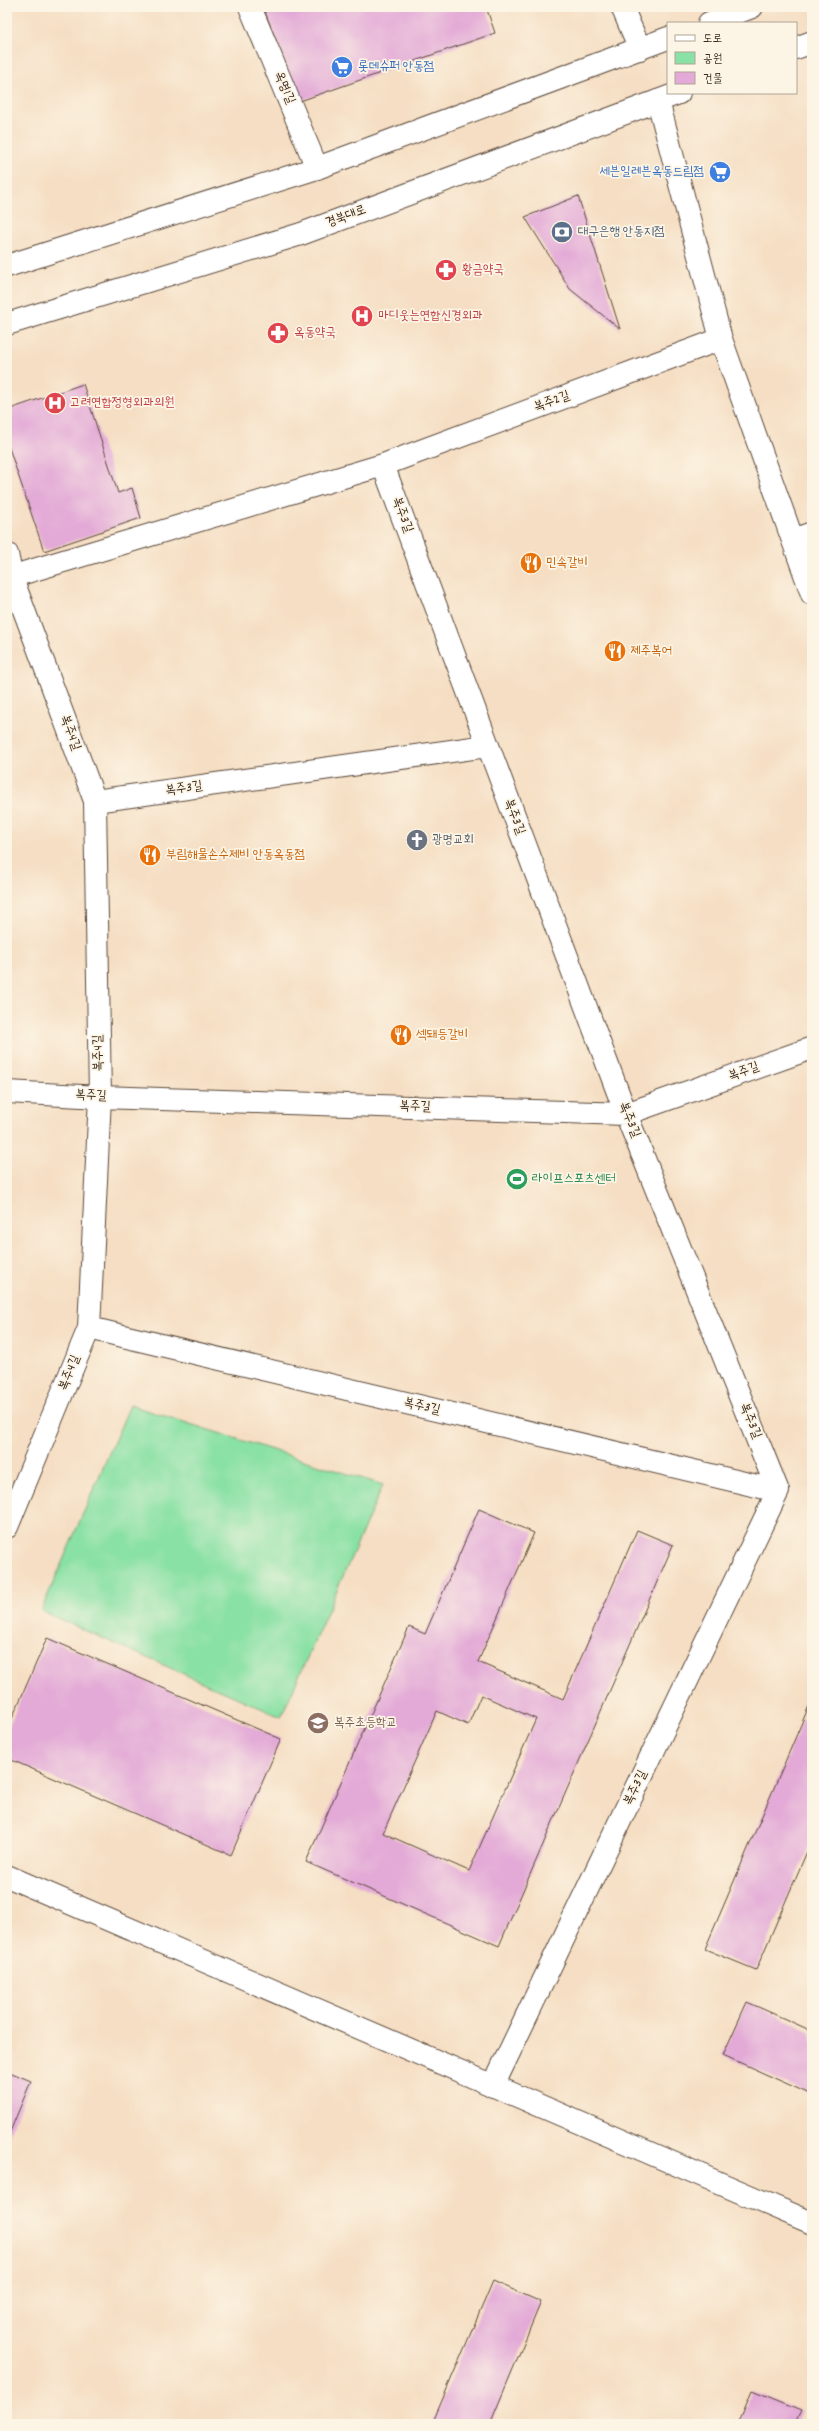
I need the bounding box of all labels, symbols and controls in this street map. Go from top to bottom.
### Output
legend [667,22,797,94]
text: 도로 [703,31,722,48]
text: 공원 [703,51,722,68]
supermarket icon: 롯데슈퍼 안동점 [329,54,355,80]
place label: 롯데슈퍼 안동점 [358,58,434,77]
street label: 옥명1길 [269,69,299,107]
text: 건물 [703,71,723,88]
supermarket icon: 세븐일레븐옥동드림점 [707,159,733,185]
place label: 세븐일레븐옥동드림점 [599,163,704,182]
street label: 경북대로 [323,201,369,233]
bank icon: 대구은행 안동지점 [549,219,575,245]
place label: 대구은행 안동지점 [578,223,665,242]
pharmacy icon: 황금약국 [433,257,459,283]
place label: 황금약국 [462,261,504,280]
hospital icon: 마디웃는연합신경외과 [349,303,375,329]
place label: 마디웃는연합신경외과 [378,307,483,326]
pharmacy icon: 옥동약국 [265,320,291,346]
place label: 옥동약국 [294,324,336,343]
street label: 복주2길 [531,387,573,417]
hospital icon: 고려연합정형외과의원 [42,390,68,416]
place label: 고려연합정형외과의원 [70,394,175,413]
street label: 복주3길 [387,494,417,536]
restaurant icon: 민속갈비 [518,550,544,576]
place label: 민속갈비 [546,554,588,573]
restaurant icon: 제주복어 [602,638,628,664]
place label: 제주복어 [630,642,672,661]
street label: 복주4길 [55,712,85,754]
street label: 복주3길 [164,777,204,801]
street label: 복주3길 [498,796,530,838]
church icon: 광명교회 [404,827,430,853]
place label: 광명교회 [432,831,474,850]
restaurant icon: 부림해물손수제비 안동옥동점 [137,842,163,868]
place label: 부림해물손수제비 안동옥동점 [166,846,305,865]
restaurant icon: 섹돼등갈비 [388,1022,414,1048]
place label: 섹돼등갈비 [416,1026,468,1045]
street label: 복주4길 [89,1034,109,1072]
street label: 복주길 [726,1058,762,1086]
street label: 복주길 [75,1086,107,1106]
street label: 복주길 [399,1097,431,1117]
street label: 복주3길 [613,1099,645,1141]
sports icon: 라이프스포츠센터 [504,1166,530,1192]
place label: 라이프스포츠센터 [532,1170,616,1189]
street label: 복주4길 [54,1352,86,1394]
street label: 복주3길 [402,1394,442,1420]
street label: 복주3길 [734,1400,766,1442]
school or university icon: 복주초등학교 [305,1710,331,1736]
place label: 복주초등학교 [334,1714,397,1733]
street label: 복주3길 [619,1767,653,1809]

